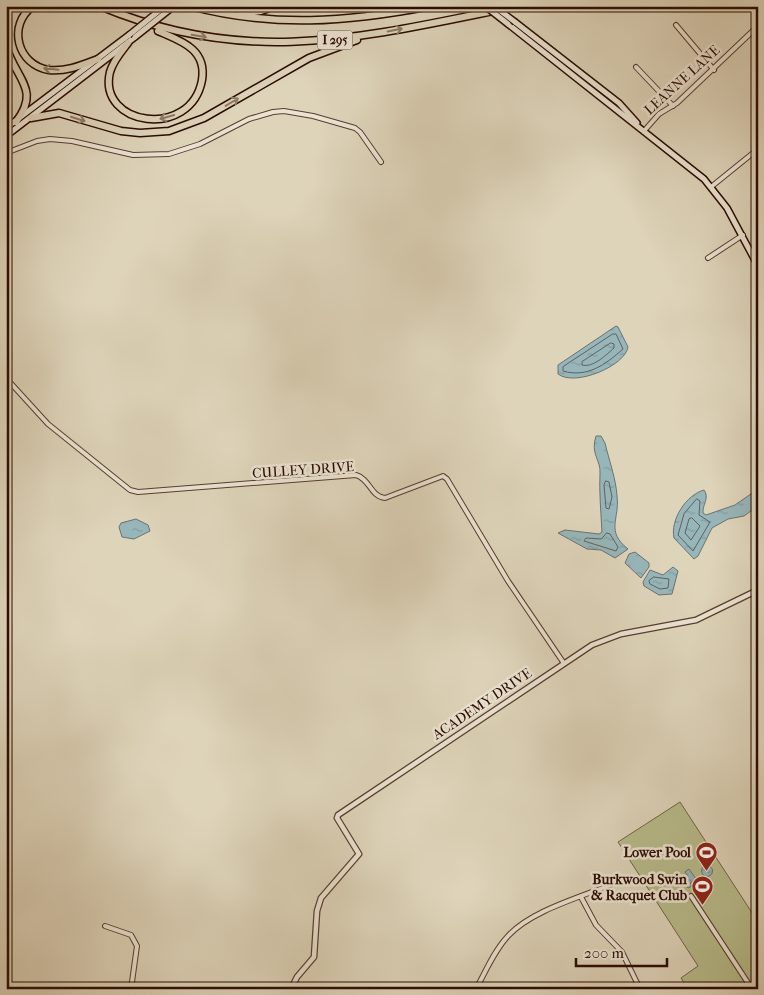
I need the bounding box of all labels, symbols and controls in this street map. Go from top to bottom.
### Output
one-way arrow [387,24,403,34]
road number: I 295 [318,30,352,50]
one-way arrow [191,31,207,41]
street label: LEANNE LANE [641,41,724,118]
one-way arrow [43,64,59,74]
one-way arrow [225,97,239,107]
one-way arrow [159,113,175,123]
one-way arrow [70,115,86,124]
street label: CULLEY DRIVE [251,458,355,482]
street label: ACADEMY DRIVE [428,664,535,744]
sports icon: Lower Pool [695,840,719,871]
place label: Lower Pool [624,844,691,861]
place label: Burkwood Swin & Racquet Club [591,871,688,904]
sports icon: Burkwood Swin & Racquet Club [691,875,715,906]
scale bar [576,935,668,967]
text: 200 m [584,944,624,962]

